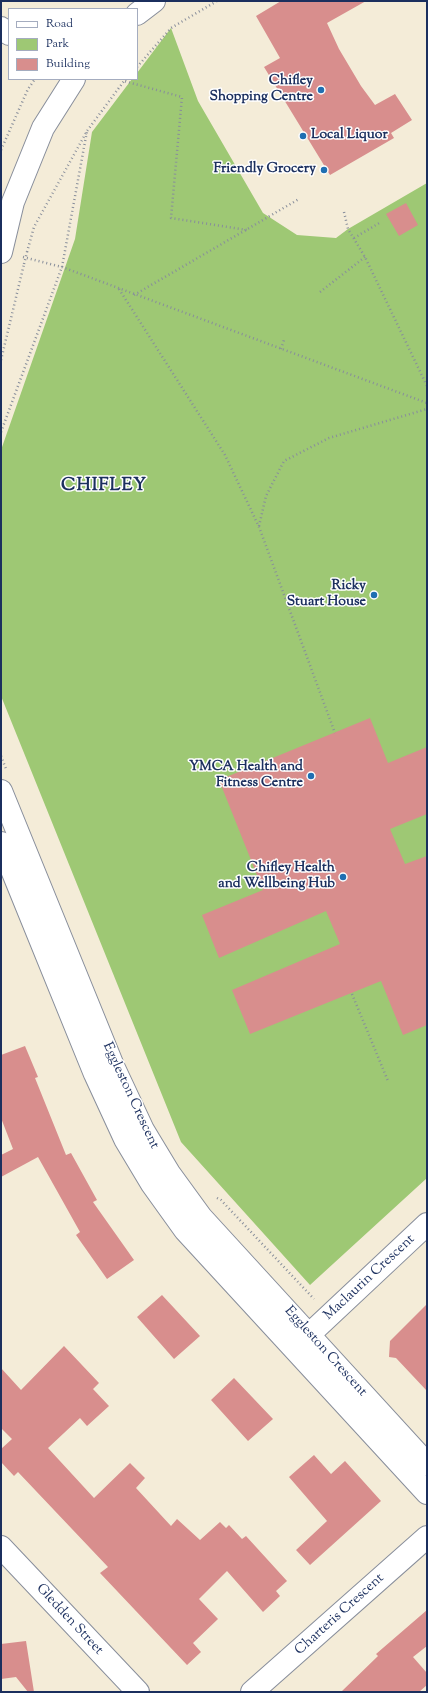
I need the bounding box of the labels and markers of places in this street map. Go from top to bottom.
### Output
place label: Chifley Shopping Centre [210,74,313,106]
marker: Chifley Shopping Centre [316,85,326,95]
place label: Local Liquor [311,128,388,144]
marker: Local Liquor [298,131,308,141]
place label: Friendly Grocery [214,162,316,178]
marker: Friendly Grocery [319,165,329,175]
place label: Ricky Stuart House [287,579,366,612]
marker: Ricky Stuart House [369,590,379,600]
place label: YMCA Health and Fitness Centre [189,760,303,792]
marker: YMCA Health and Fitness Centre [306,771,316,781]
place label: Chifley Health and Wellbeing Hub [218,861,335,894]
marker: Chifley Health and Wellbeing Hub [338,872,348,882]

